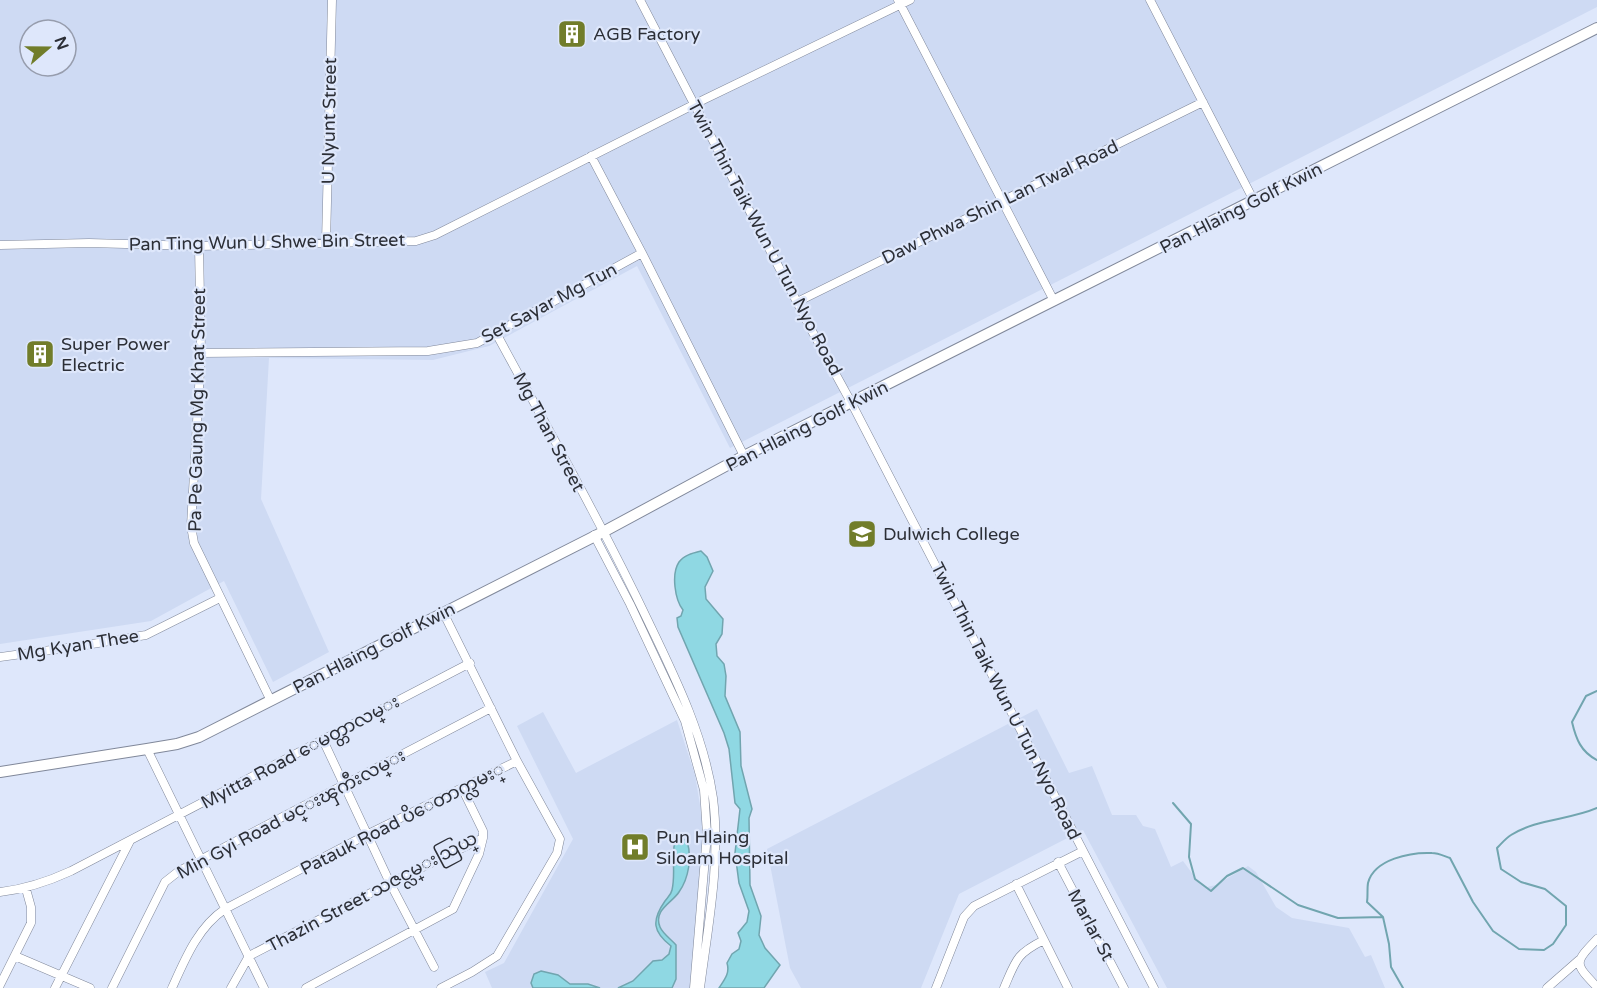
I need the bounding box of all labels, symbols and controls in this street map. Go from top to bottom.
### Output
north arrow [18,18,78,78]
building icon: AGB Factory [556,18,588,50]
place label: AGB Factory [593,23,701,45]
text: N [50,34,73,53]
street label: U Nyunt Street [317,57,341,185]
street label: Twin Thin Taik Wun U Tun Nyo Road [683,97,847,379]
street label: Daw Phwa Shin Lan Twal Road [878,135,1122,269]
street label: Pan Hlaing Golf Kwin [1156,158,1326,258]
street label: Pan Ting Wun U Shwe Bin Street [128,229,406,255]
street label: Set Sayar Mg Tun [478,258,620,348]
street label: Pa Pe Gaung Mg Khat Street [184,288,210,532]
place label: Super Power Electric [61,333,170,376]
building icon: Super Power Electric [24,338,56,370]
street label: Mg Than Street [508,368,590,496]
street label: Pan Hlaing Golf Kwin [722,376,892,476]
school or university icon: Dulwich College [846,518,878,550]
place label: Dulwich College [883,523,1020,545]
street label: Twin Thin Taik Wun U Tun Nyo Road [926,559,1086,843]
street label: Pan Hlaing Golf Kwin [289,598,459,698]
street label: Mg Kyan Thee [16,625,140,665]
street label: Myitta Road ေမတ္တာလမ္း [197,690,405,817]
street label: Min Gyi Road မင္းၾကီးလမ္း [171,742,411,887]
street label: Patauk Road ပိေတာက္လမး္ [295,755,509,884]
street label: Thazin Street သဇင္လမ္းသြယ္ [263,826,483,960]
place label: Pun Hlaing Siloam Hospital [656,826,788,869]
hospital icon: Pun Hlaing Siloam Hospital [619,831,651,863]
street label: Marlar St [1063,885,1119,965]

